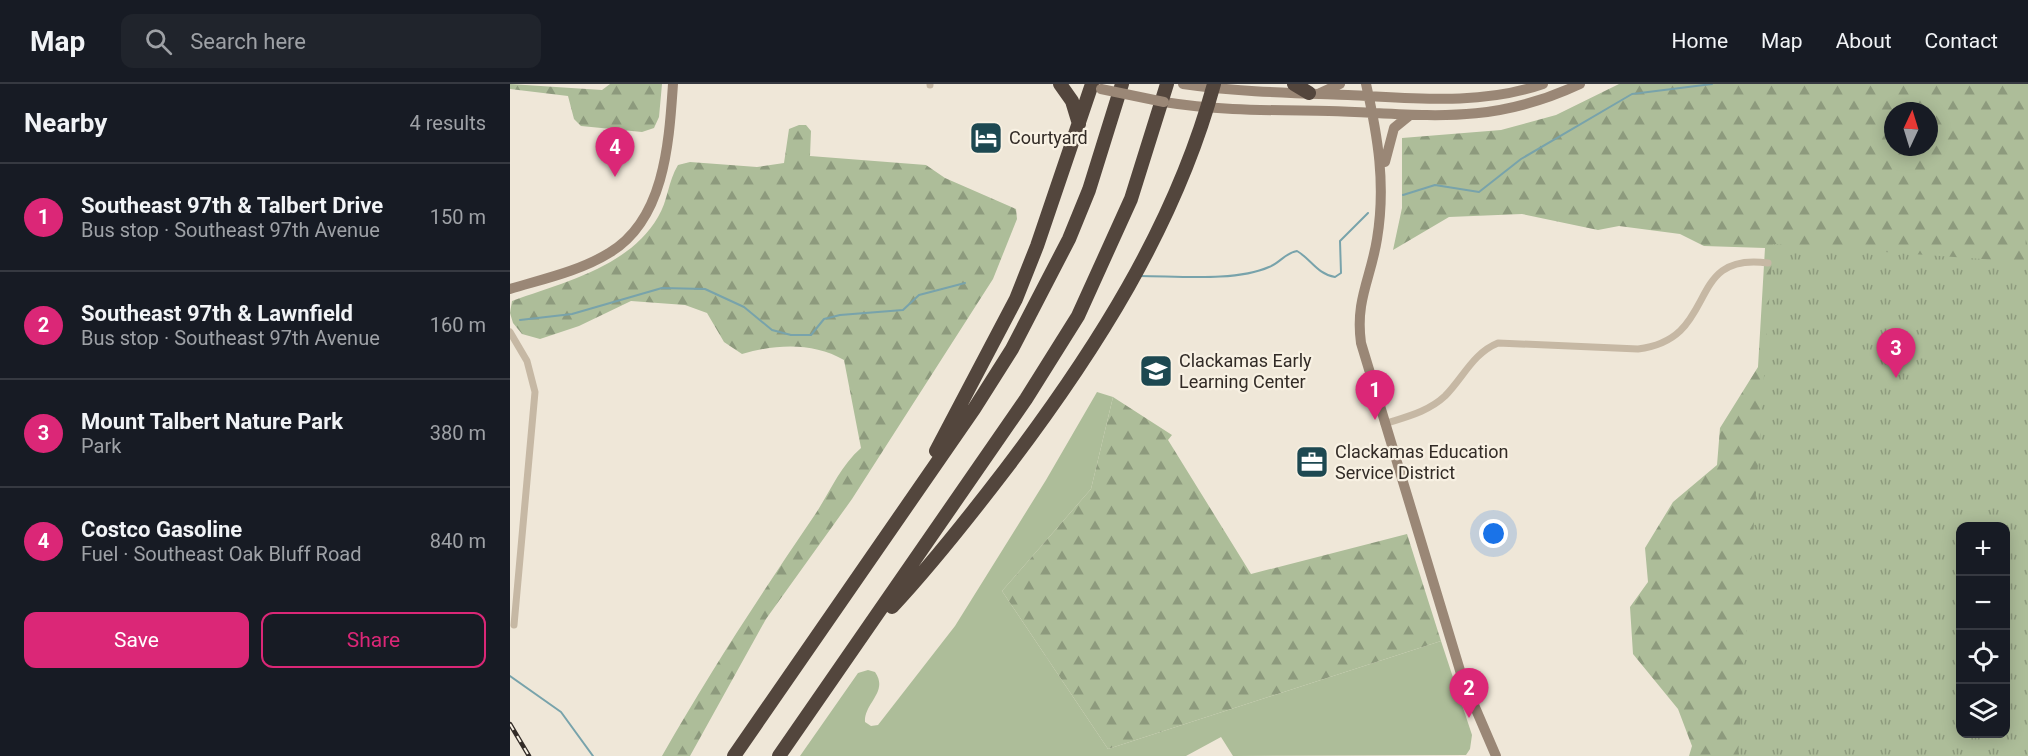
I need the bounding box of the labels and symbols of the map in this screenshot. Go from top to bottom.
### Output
north arrow [1884,102,1938,156]
hotel icon: Courtyard [968,120,1004,156]
place label: Courtyard [1009,127,1088,148]
pin: 4 [596,128,634,177]
pin: 3 [1876,328,1916,378]
place label: Clackamas Early Learning Center [1179,350,1312,392]
school or university icon: Clackamas Early Learning Center [1138,353,1174,389]
pin: 1 [1356,370,1394,420]
place label: Clackamas Education Service District [1335,441,1508,483]
office icon: Clackamas Education Service District [1294,444,1330,480]
your location [1479,519,1508,548]
pin: 2 [1450,668,1488,718]

